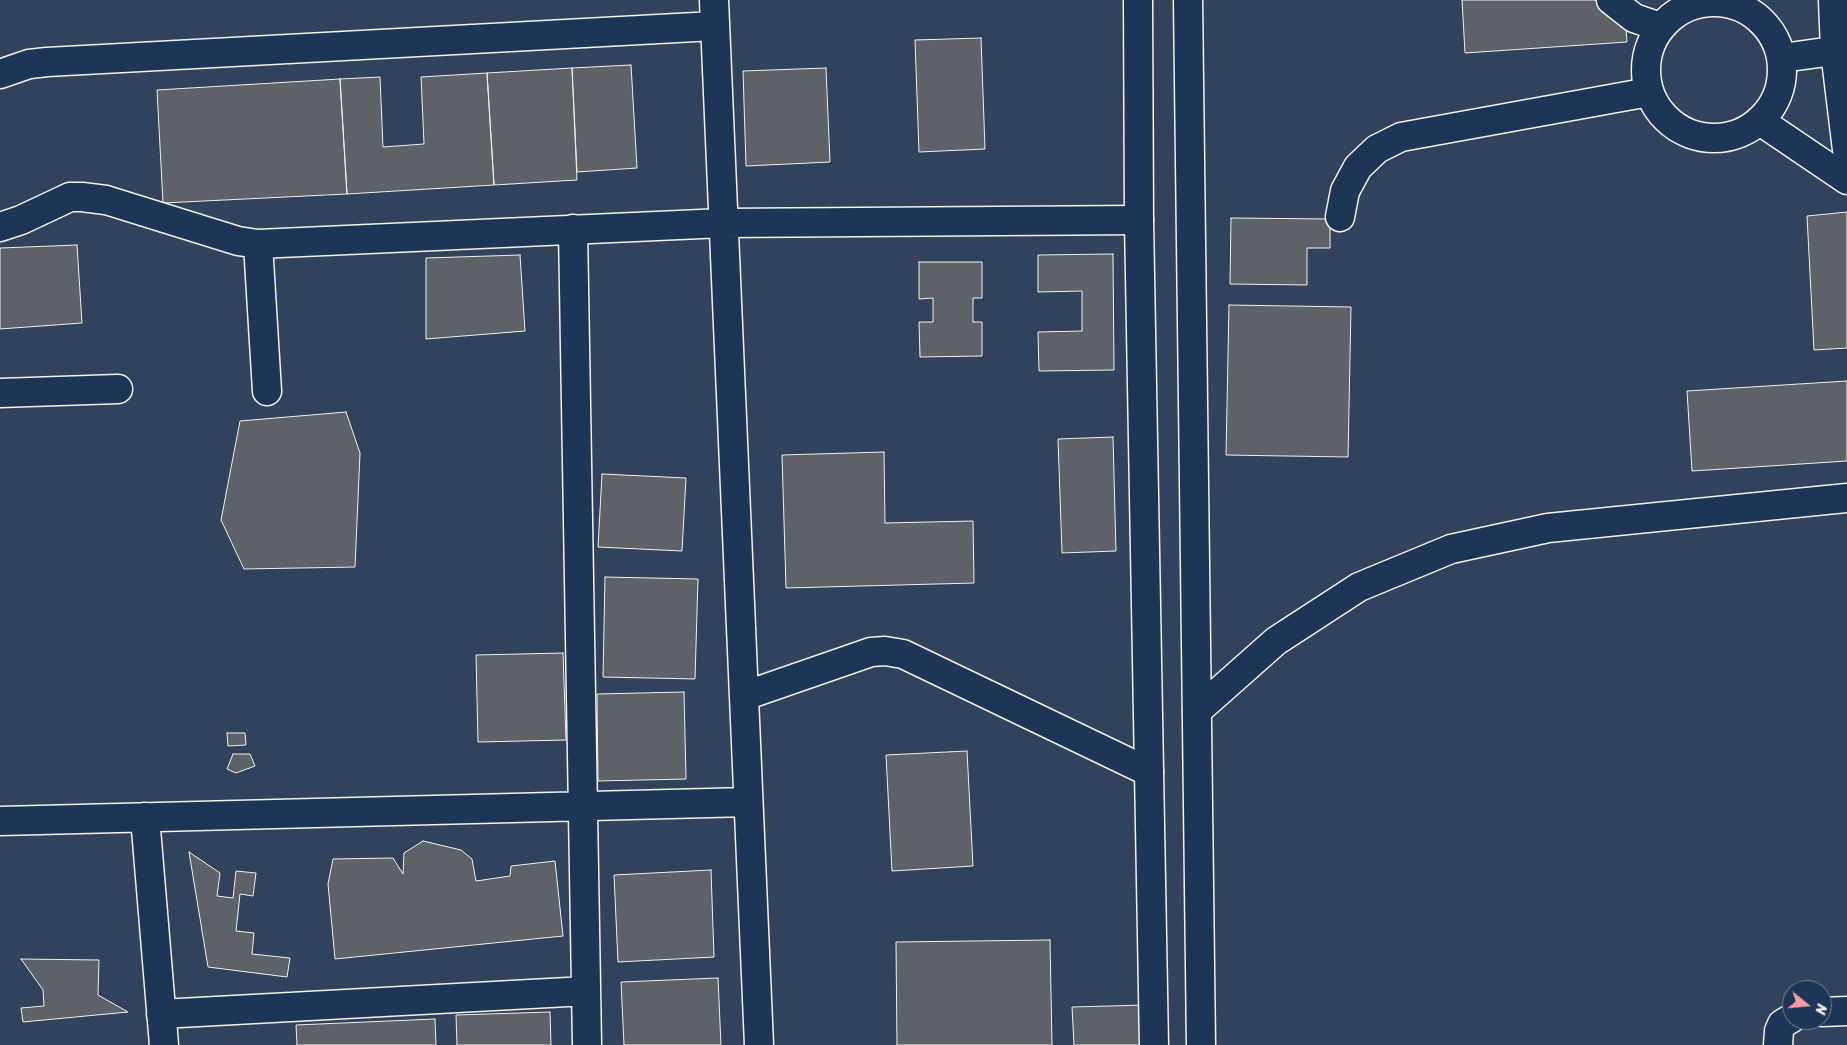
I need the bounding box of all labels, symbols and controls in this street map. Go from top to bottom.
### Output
north arrow [1782,980,1832,1030]
text: N [1807,1001,1834,1018]

